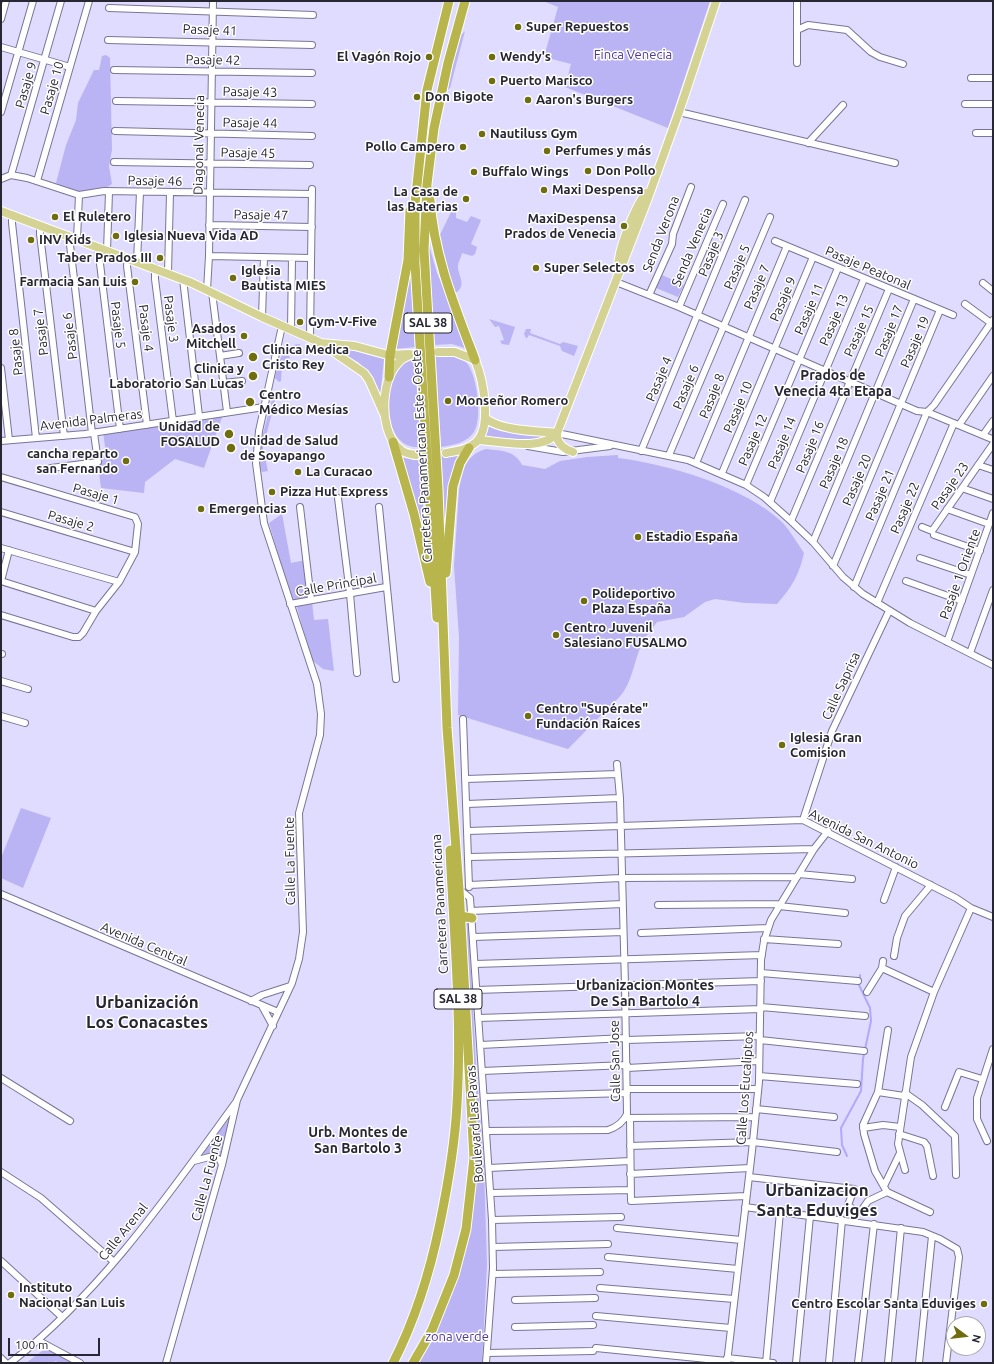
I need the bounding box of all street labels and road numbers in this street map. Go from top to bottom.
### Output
street label: Pasaje 41 [182,21,238,39]
street label: Pasaje 42 [186,52,240,68]
street label: Pasaje 9 [12,60,40,110]
street label: Pasaje 10 [37,60,67,116]
street label: Pasaje 43 [223,84,277,100]
street label: Diagonal Venecia [190,95,208,195]
street label: Pasaje 44 [223,115,277,131]
street label: Pasaje 45 [221,145,275,161]
street label: Pasaje 46 [128,173,182,189]
street label: Senda Verona [639,194,683,274]
street label: Senda Venecia [668,205,716,289]
street label: Pasaje 47 [234,207,288,223]
street label: Pasaje 3 [695,229,727,279]
street label: Pasaje 5 [721,242,753,292]
street label: Pasaje Peatonal [823,243,913,293]
street label: Pasaje 7 [741,262,773,312]
street label: Pasaje 9 [767,274,799,324]
street label: Pasaje 11 [791,281,827,337]
street label: Pasaje 13 [816,292,852,348]
street label: Pasaje 3 [160,295,182,343]
street label: Pasaje 5 [107,301,129,349]
street label: Pasaje 15 [841,303,877,359]
street label: Pasaje 17 [872,303,906,359]
street label: Pasaje 4 [135,304,157,352]
street label: Pasaje 7 [30,308,52,356]
street label: Pasaje 6 [59,312,81,360]
road number: SAL 38 [404,313,452,333]
street label: Pasaje 19 [897,314,933,370]
street label: Pasaje 8 [6,328,26,376]
street label: Carretera Panamericana Este - Oeste [409,349,435,563]
street label: Pasaje 4 [643,354,675,404]
street label: Pasaje 6 [670,362,702,412]
street label: Pasaje 8 [696,371,728,421]
street label: Pasaje 10 [720,379,756,435]
street label: Avenida Palmeras [39,406,143,434]
street label: Pasaje 12 [735,412,771,468]
street label: Pasaje 14 [765,415,799,471]
street label: Pasaje 16 [793,419,827,475]
street label: Pasaje 18 [816,435,852,491]
street label: Pasaje 20 [839,452,875,508]
street label: Pasaje 23 [928,459,972,513]
street label: Pasaje 21 [862,467,898,523]
street label: Pasaje 1 [71,480,121,508]
street label: Pasaje 22 [887,480,923,536]
street label: Pasaje 2 [46,507,96,535]
street label: Pasaje 1 Oriente [936,527,984,621]
street label: Calle Principal [294,570,378,600]
street label: Calle Saprisa [818,650,864,722]
street label: Avenida San Antonio [807,806,921,872]
street label: Calle La Fuente [281,816,299,906]
street label: Carretera Panamericana [429,834,451,974]
street label: Avenida Central [98,919,190,969]
road number: SAL 38 [434,989,482,1009]
street label: Calle San Jose [606,1020,624,1102]
street label: Calle Los Eucaliptos [733,1030,757,1146]
street label: Boulevard Las Pavas [463,1065,487,1183]
street label: Calle La Fuente [188,1133,226,1223]
street label: Calle Arenal [95,1200,151,1264]

